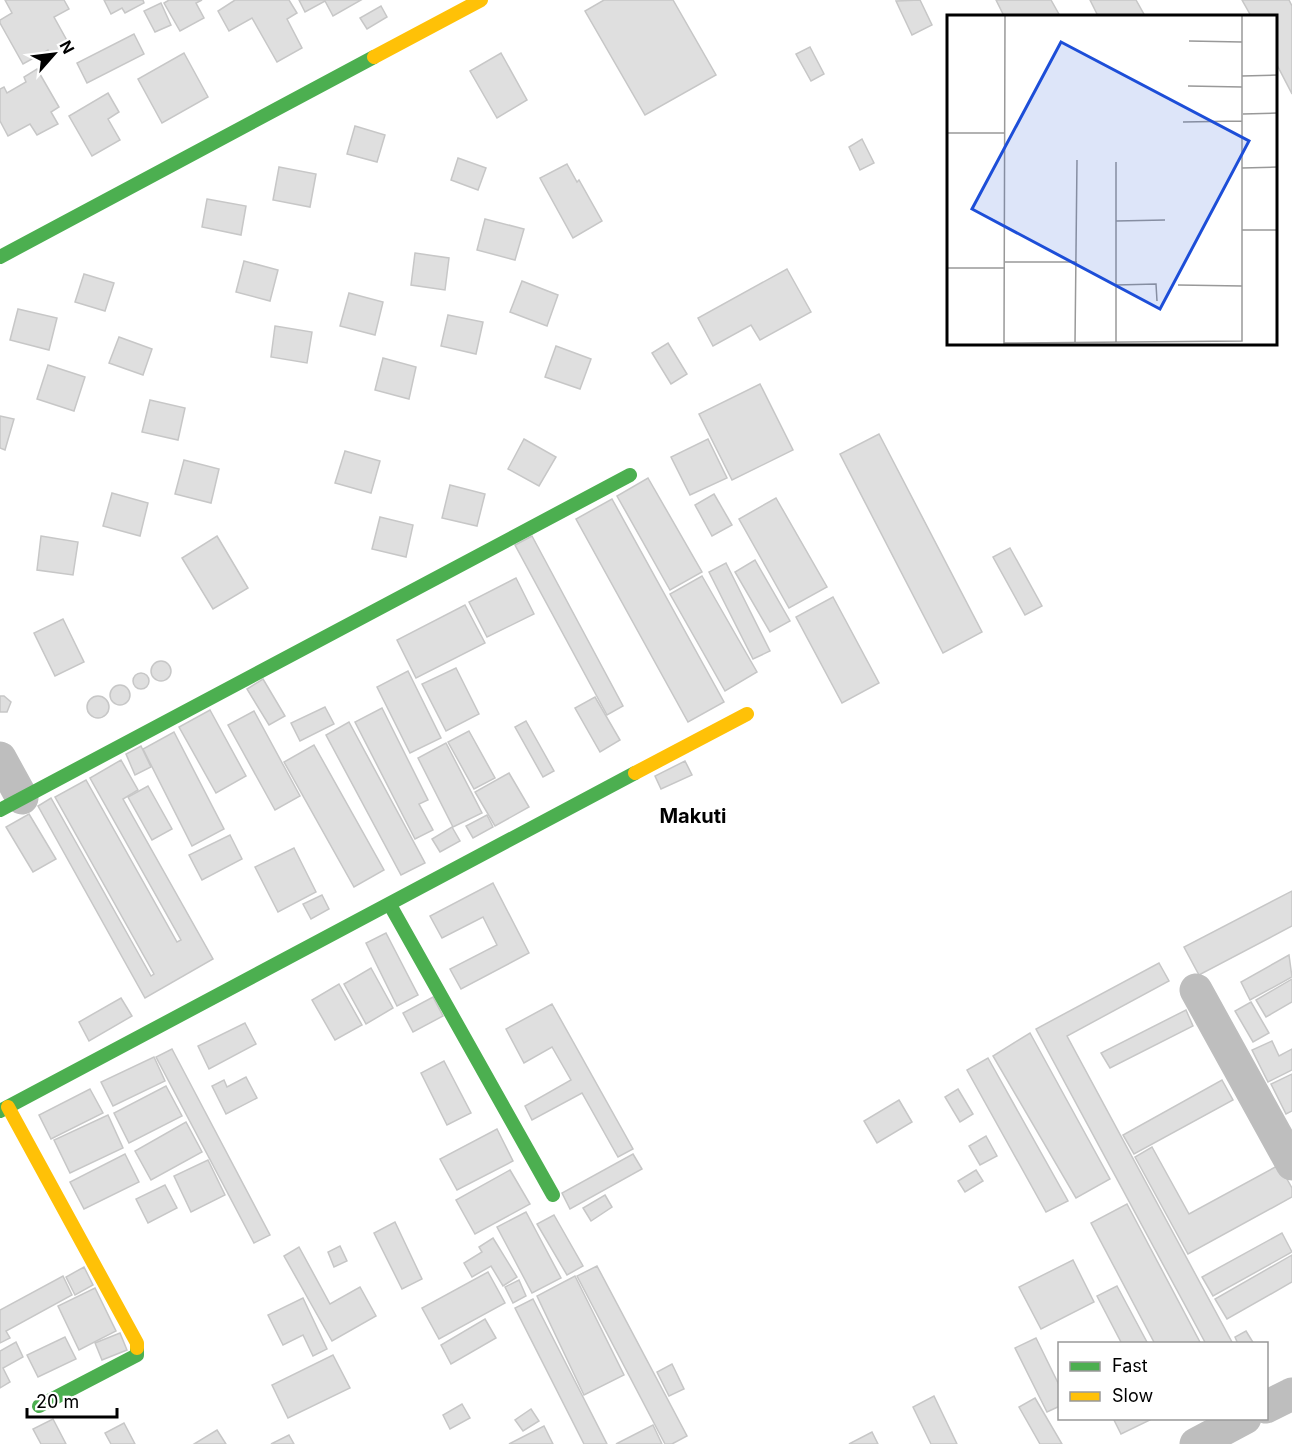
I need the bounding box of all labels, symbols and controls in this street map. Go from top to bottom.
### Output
inset map [947,15,1277,345]
north arrow [24,24,84,84]
text: N [56,37,79,57]
district label: Makuti [659,804,727,828]
legend [1058,1342,1268,1420]
text: Fast [1112,1355,1148,1376]
scale bar [27,1381,117,1419]
text: Slow [1112,1385,1153,1406]
text: 20 m [36,1391,79,1412]

